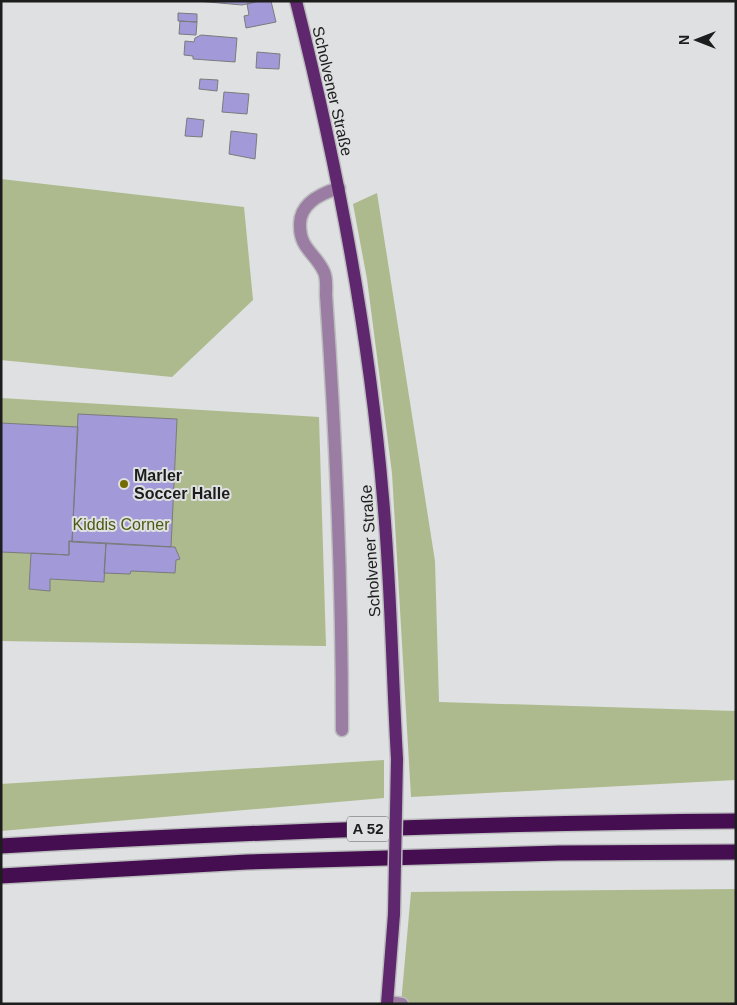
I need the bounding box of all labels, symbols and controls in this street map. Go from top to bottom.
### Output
north arrow [672,15,722,65]
street label: Scholvener Straße [309,25,356,158]
text: N [676,35,692,45]
place label: Marler Soccer Halle [134,467,230,502]
marker: Marler Soccer Halle [118,478,130,490]
street label: Scholvener Straße [357,484,384,618]
park label: Kiddis Corner [73,516,170,533]
road number: A 52 [347,816,389,842]

